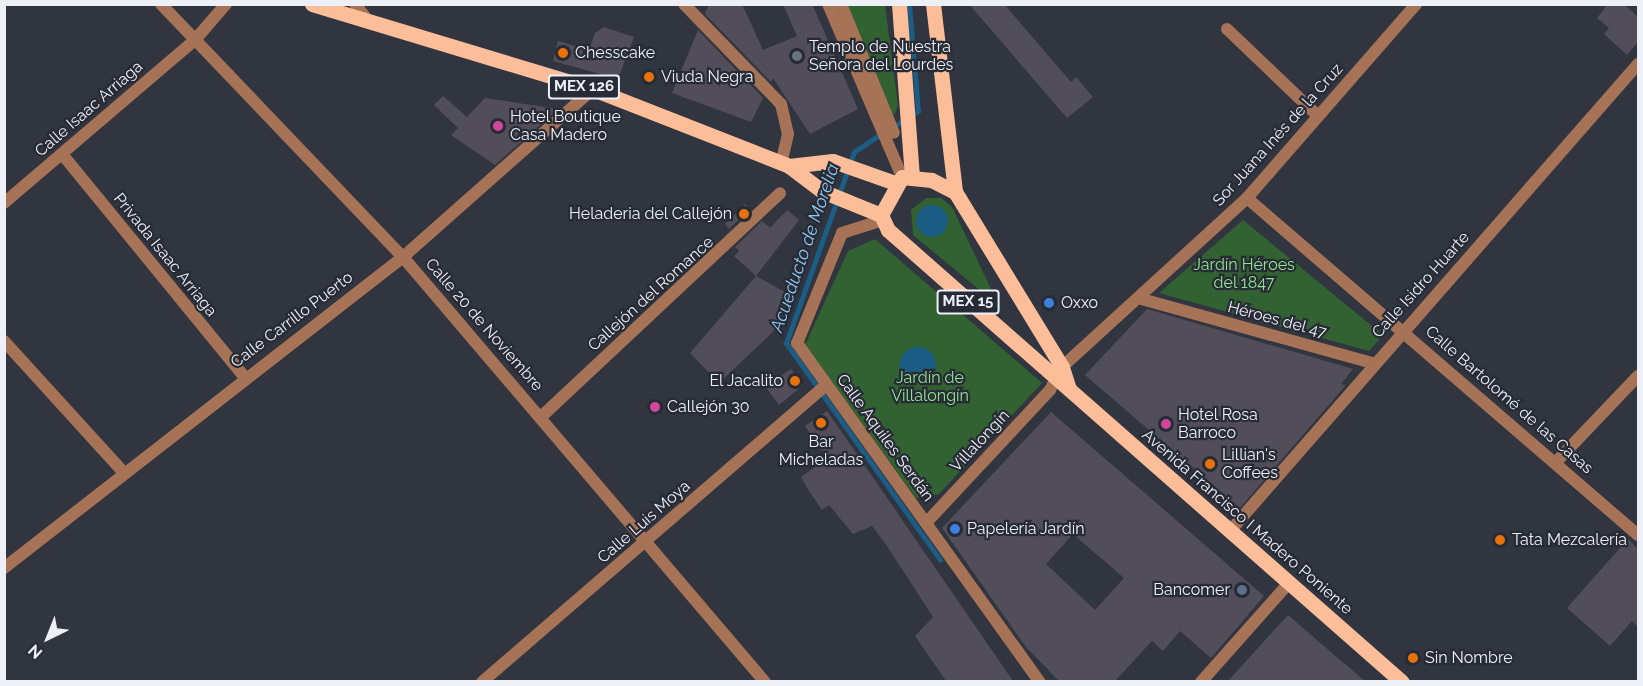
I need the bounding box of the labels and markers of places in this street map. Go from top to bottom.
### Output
place label: Templo de Nuestra Señora del Lourdes [809,37,954,75]
place label: Chesscake [575,43,655,63]
marker: Chesscake [556,46,570,60]
marker: Templo de Nuestra Señora del Lourdes [790,49,804,63]
place label: Viuda Negra [661,67,753,87]
marker: Viuda Negra [642,70,656,84]
place label: Hotel Boutique Casa Madero [510,107,621,145]
marker: Hotel Boutique Casa Madero [491,119,505,133]
place label: Heladeria del Callejón [569,204,732,224]
marker: Heladeria del Callejón [737,207,751,221]
place label: Oxxo [1061,293,1098,313]
marker: Oxxo [1042,296,1056,310]
place label: El Jacalito [708,371,783,391]
marker: El Jacalito [788,374,802,388]
place label: Callejón 30 [667,397,750,417]
marker: Callejón 30 [648,400,662,414]
place label: Hotel Rosa Barroco [1178,405,1258,443]
marker: Bar Micheladas [814,416,828,430]
marker: Hotel Rosa Barroco [1159,417,1173,431]
place label: Bar Micheladas [779,432,863,470]
place label: Lillian's Coffees [1222,445,1278,483]
marker: Lillian's Coffees [1203,457,1217,471]
place label: Papelería Jardín [967,519,1085,539]
marker: Papelería Jardín [948,522,962,536]
place label: Tata Mezcalería [1512,530,1627,550]
marker: Tata Mezcalería [1493,533,1507,547]
place label: Bancomer [1153,580,1230,600]
marker: Bancomer [1235,583,1249,597]
place label: Sin Nombre [1425,648,1513,668]
marker: Sin Nombre [1406,651,1420,665]

